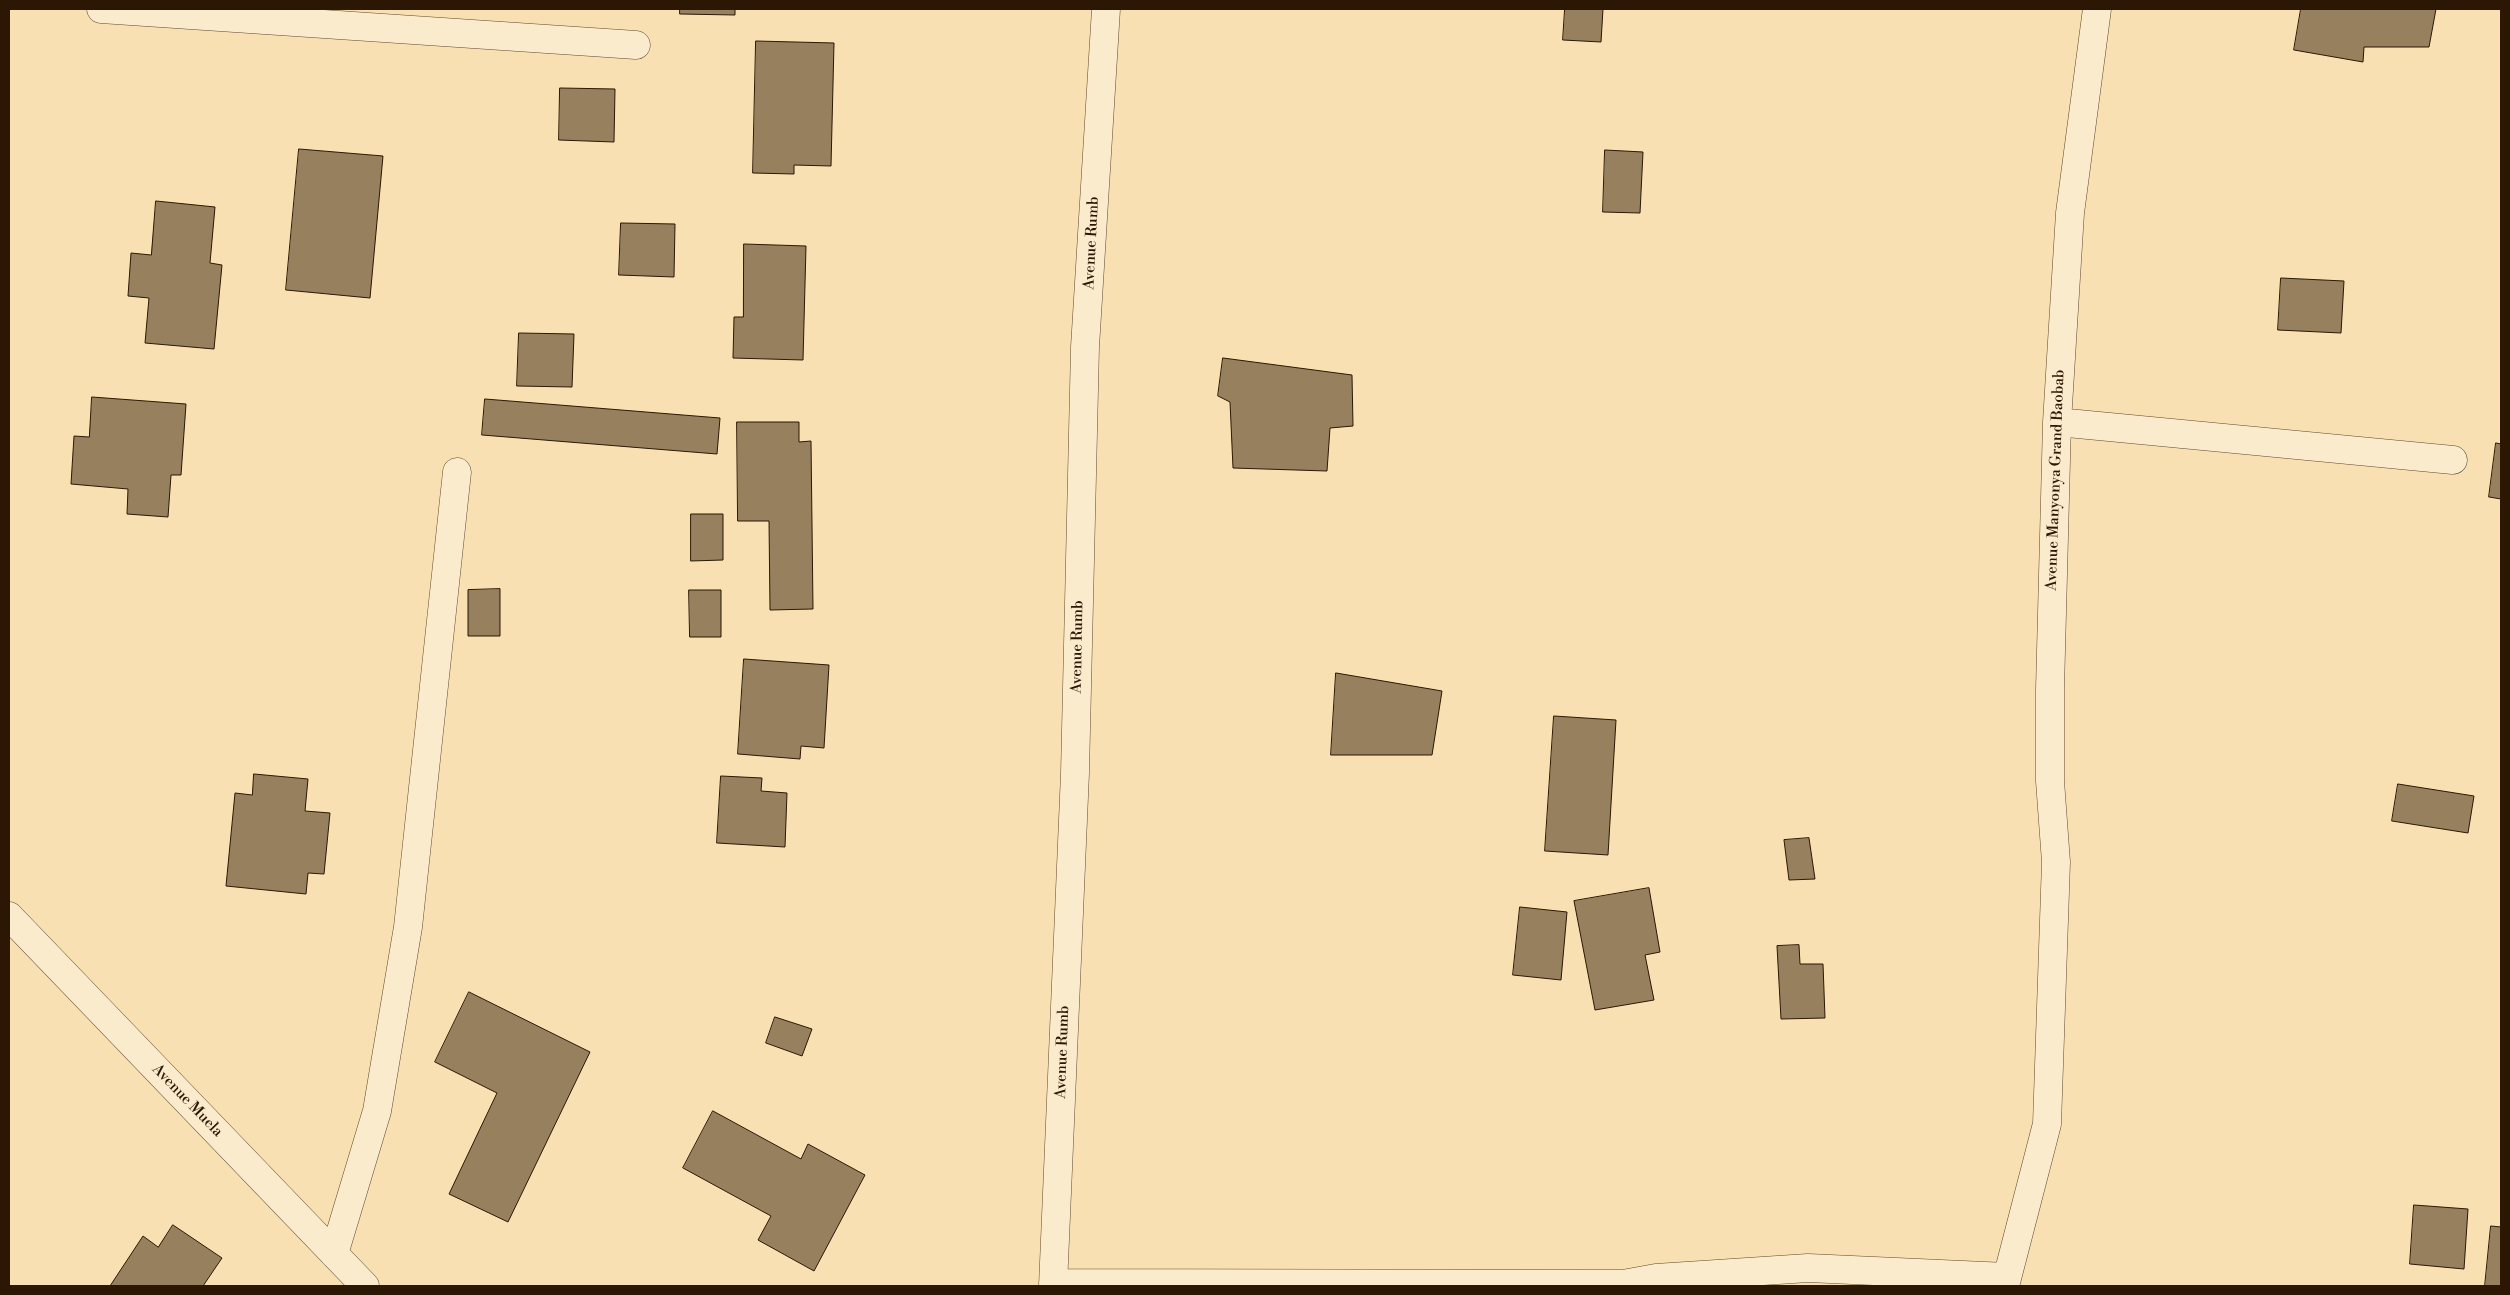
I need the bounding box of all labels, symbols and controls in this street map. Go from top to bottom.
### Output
street label: Avenue Rumb [1081,196,1103,290]
street label: Avenue Manyonya Grand Baobab [2043,369,2069,591]
street label: Avenue Rumb [1068,600,1088,694]
street label: Avenue Rumb [1052,1005,1074,1099]
street label: Avenue Muela [148,1061,226,1141]

